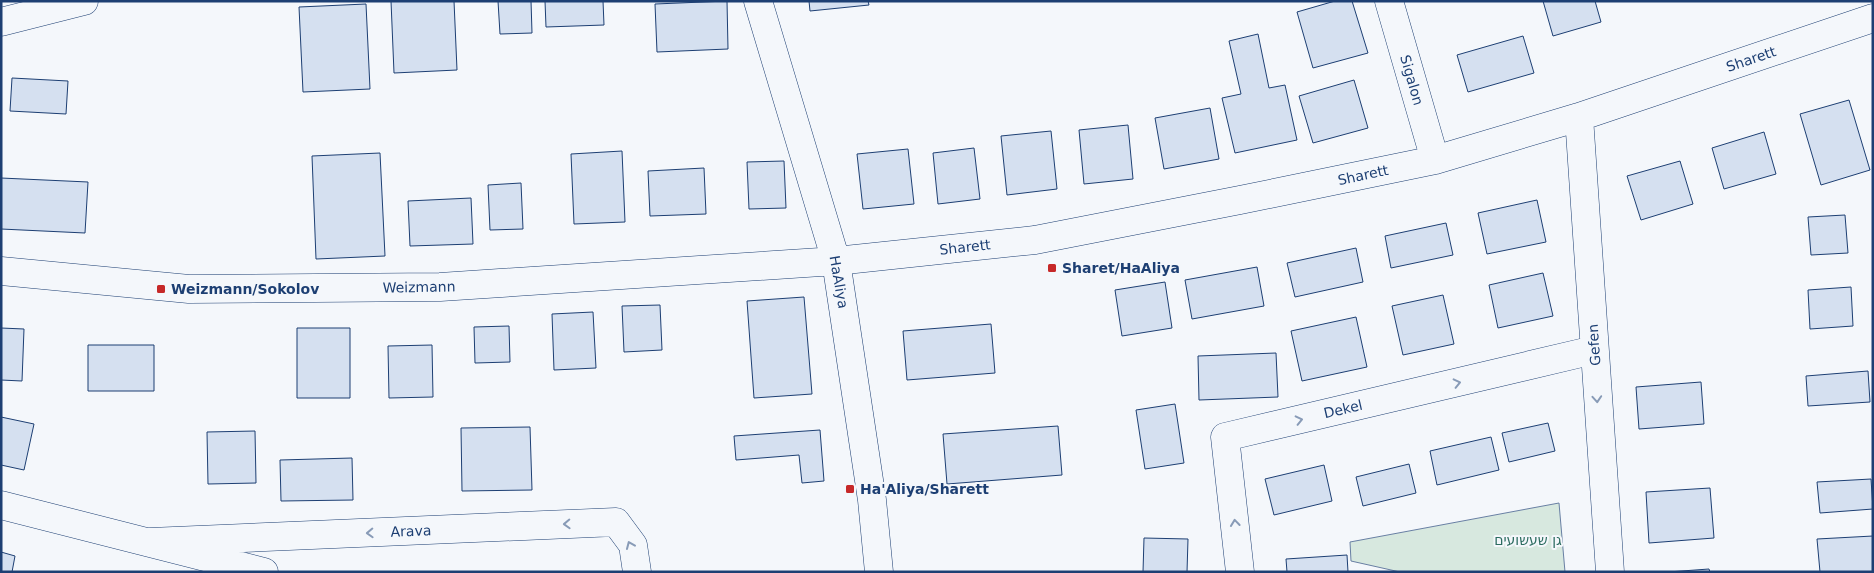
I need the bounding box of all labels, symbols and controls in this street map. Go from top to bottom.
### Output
street label: Sharett [1724,43,1778,75]
street label: Sigalon [1397,53,1427,107]
street label: Sharett [1336,162,1390,188]
street label: Sharett [939,236,992,258]
street label: HaAliya [826,254,852,310]
place label: Sharet/HaAliya [1062,260,1180,276]
marker: Sharet/HaAliya [1046,262,1058,274]
street label: Weizmann [382,278,456,296]
place label: Weizmann/Sokolov [171,281,319,297]
marker: Weizmann/Sokolov [155,283,167,295]
street label: Gefen [1585,324,1603,366]
one-way arrow [1452,378,1461,389]
one-way arrow [1592,395,1603,403]
street label: Dekel [1322,397,1364,421]
one-way arrow [1294,415,1303,426]
place label: Ha'Aliya/Sharett [860,481,989,497]
marker: Ha'Aliya/Sharett [844,483,856,495]
one-way arrow [563,519,570,529]
one-way arrow [1230,519,1241,527]
street label: Arava [390,522,432,540]
one-way arrow [366,527,374,538]
park label: גן שעשועים [1494,532,1562,548]
one-way arrow [626,541,637,550]

